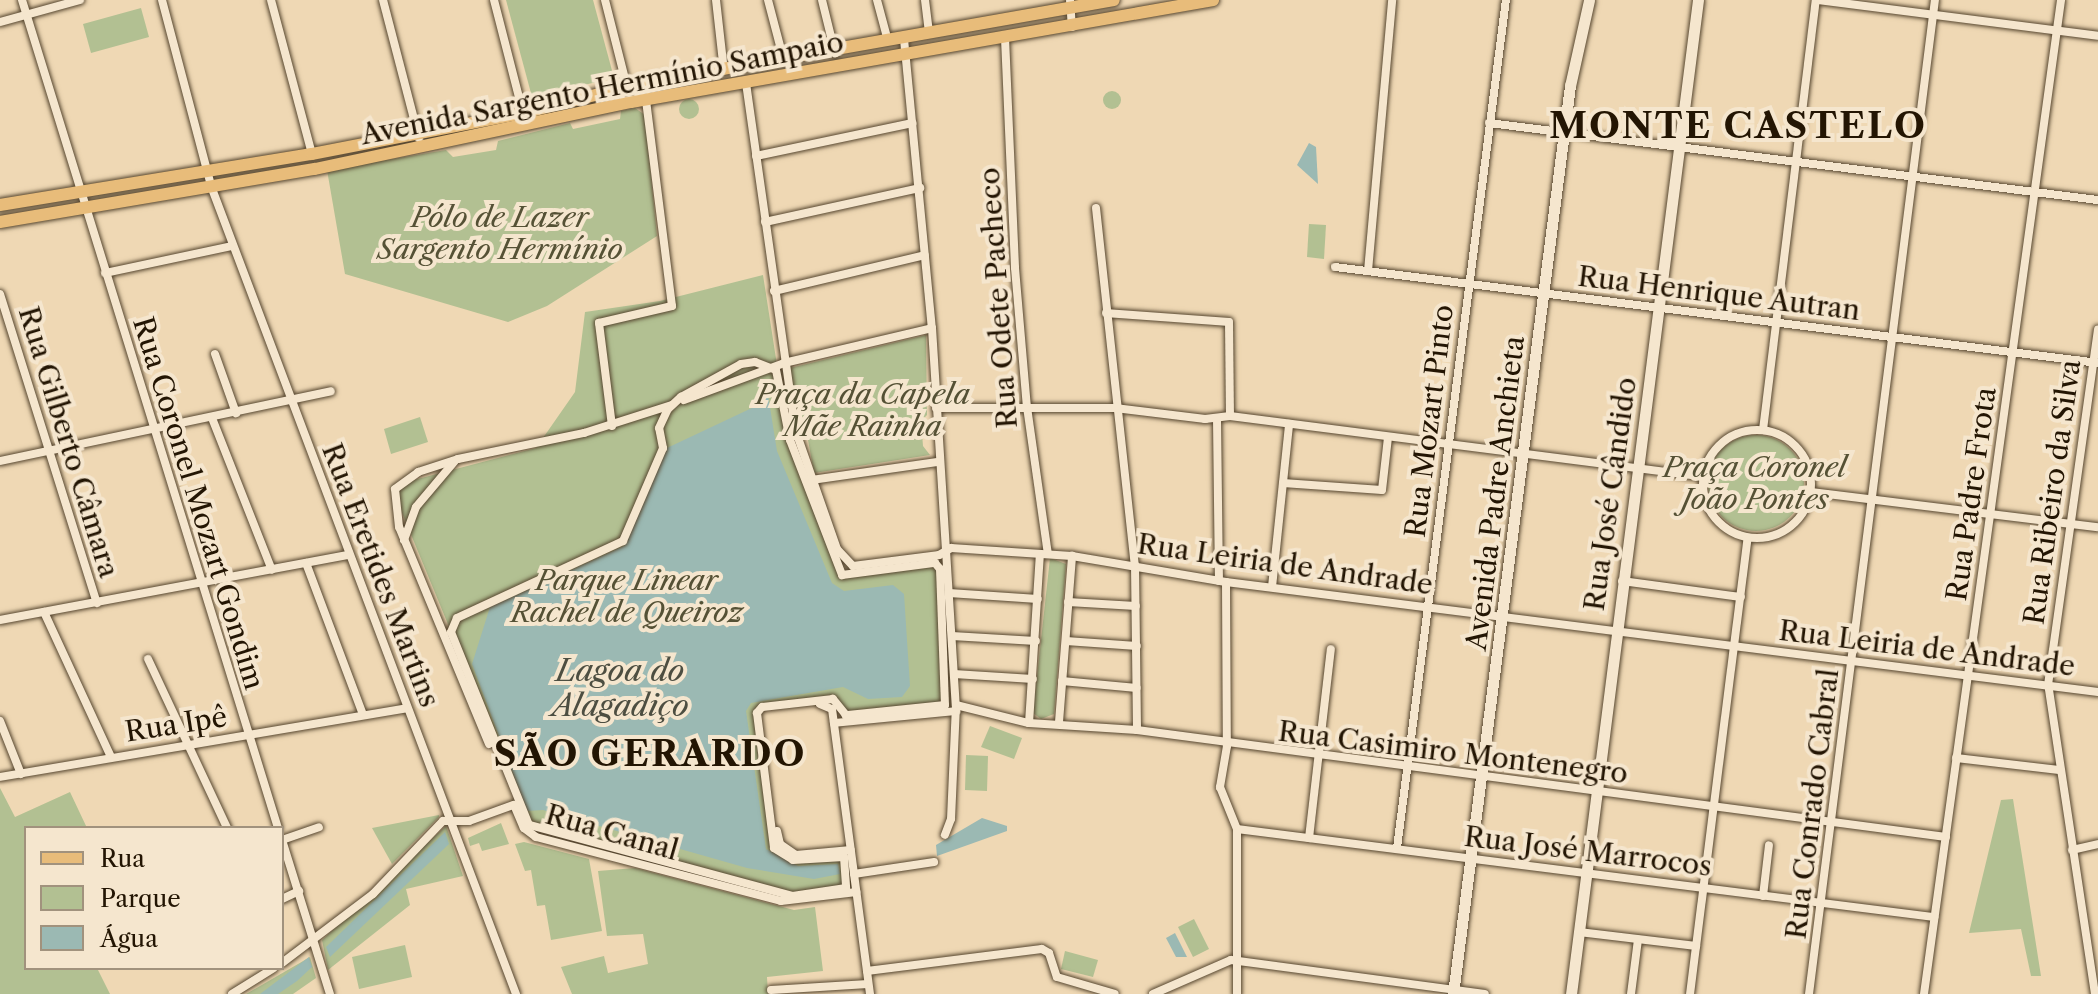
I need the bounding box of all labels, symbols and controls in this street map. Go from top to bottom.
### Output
street label: Avenida Sargento Hermínio Sampaio [358,25,846,151]
district label: MONTE CASTELO [1549,104,1927,148]
street label: Rua Odete Pacheco [972,166,1024,430]
park label: Pólo de Lazer Sargento Hermínio [377,200,623,266]
street label: Rua Henrique Autran [1575,259,1863,327]
street label: Rua Gilberto Câmara [12,302,126,582]
street label: Rua Mozart Pinto [1398,302,1460,540]
street label: Rua Coronel Mozart Gondim [126,312,272,694]
street label: Avenida Padre Anchieta [1459,333,1531,653]
street label: Rua Ribeiro da Silva [2017,357,2087,627]
street label: Rua José Cândido [1577,375,1643,613]
park label: Praça da Capela Mãe Rainha [756,377,970,443]
street label: Rua Padre Frota [1939,385,2003,603]
street label: Rua Eretides Martins [315,438,447,712]
park label: Praça Coronel João Pontes [1663,450,1847,516]
street label: Rua Leiria de Andrade [1134,527,1436,601]
park label: Parque Linear Rachel de Queiroz [511,563,743,629]
street label: Rua Leiria de Andrade [1776,613,2078,683]
water label: Lagoa do Alagadiço [551,653,689,724]
street label: Rua Conrado Cabral [1779,667,1845,941]
street label: Rua Ipê [122,699,230,749]
street label: Rua Casimiro Montenegro [1276,714,1630,790]
district label: SÃO GERARDO [494,732,806,776]
street label: Rua Canal [542,797,682,867]
street label: Rua José Marrocos [1462,819,1714,883]
legend [24,826,284,970]
text: Rua [100,844,145,873]
text: Parque [100,884,181,913]
text: Água [100,924,158,953]

